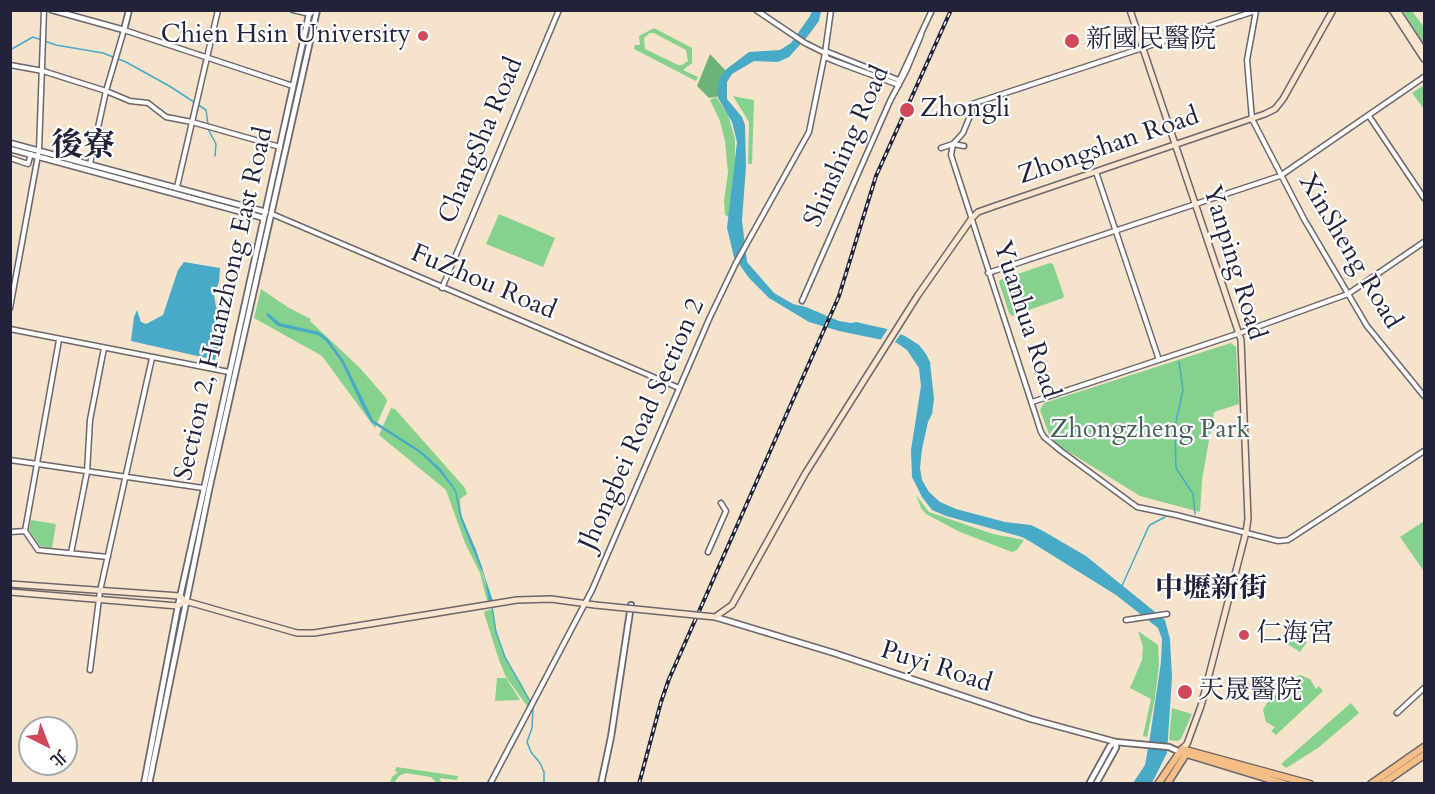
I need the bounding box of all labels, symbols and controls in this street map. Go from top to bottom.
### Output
place label: Chien Hsin University [161,20,411,52]
place label: 新國民醫院 [1086,25,1216,57]
marker: Chien Hsin University [416,29,430,43]
marker: 新國民醫院 [1063,32,1081,50]
street label: ChangSha Road [433,53,531,229]
street label: Shinshing Road [799,62,897,232]
place label: Zhongli [920,94,1010,126]
marker: Zhongli [898,101,916,119]
street label: Zhongshan Road [1014,101,1204,193]
street label: Section 2, Huanzhong East Road [169,124,281,484]
district label: 後寮 [51,129,115,167]
street label: XinSheng Road [1291,169,1407,335]
street label: Yanping Road [1195,182,1271,344]
street label: Yuanhua Road [985,237,1065,403]
street label: FuZhou Road [406,238,560,328]
street label: Jhongbei Road Section 2 [573,294,713,556]
park label: Zhongzheng Park [1050,415,1250,447]
district label: 中壢新街 [1155,574,1267,608]
place label: 仁海宮 [1256,619,1334,651]
marker: 仁海宮 [1237,628,1251,642]
street label: Puyi Road [877,635,995,701]
place label: 天晟醫院 [1198,676,1302,708]
marker: 天晟醫院 [1176,683,1194,701]
north arrow [18,716,78,776]
text: 北 [45,744,72,771]

